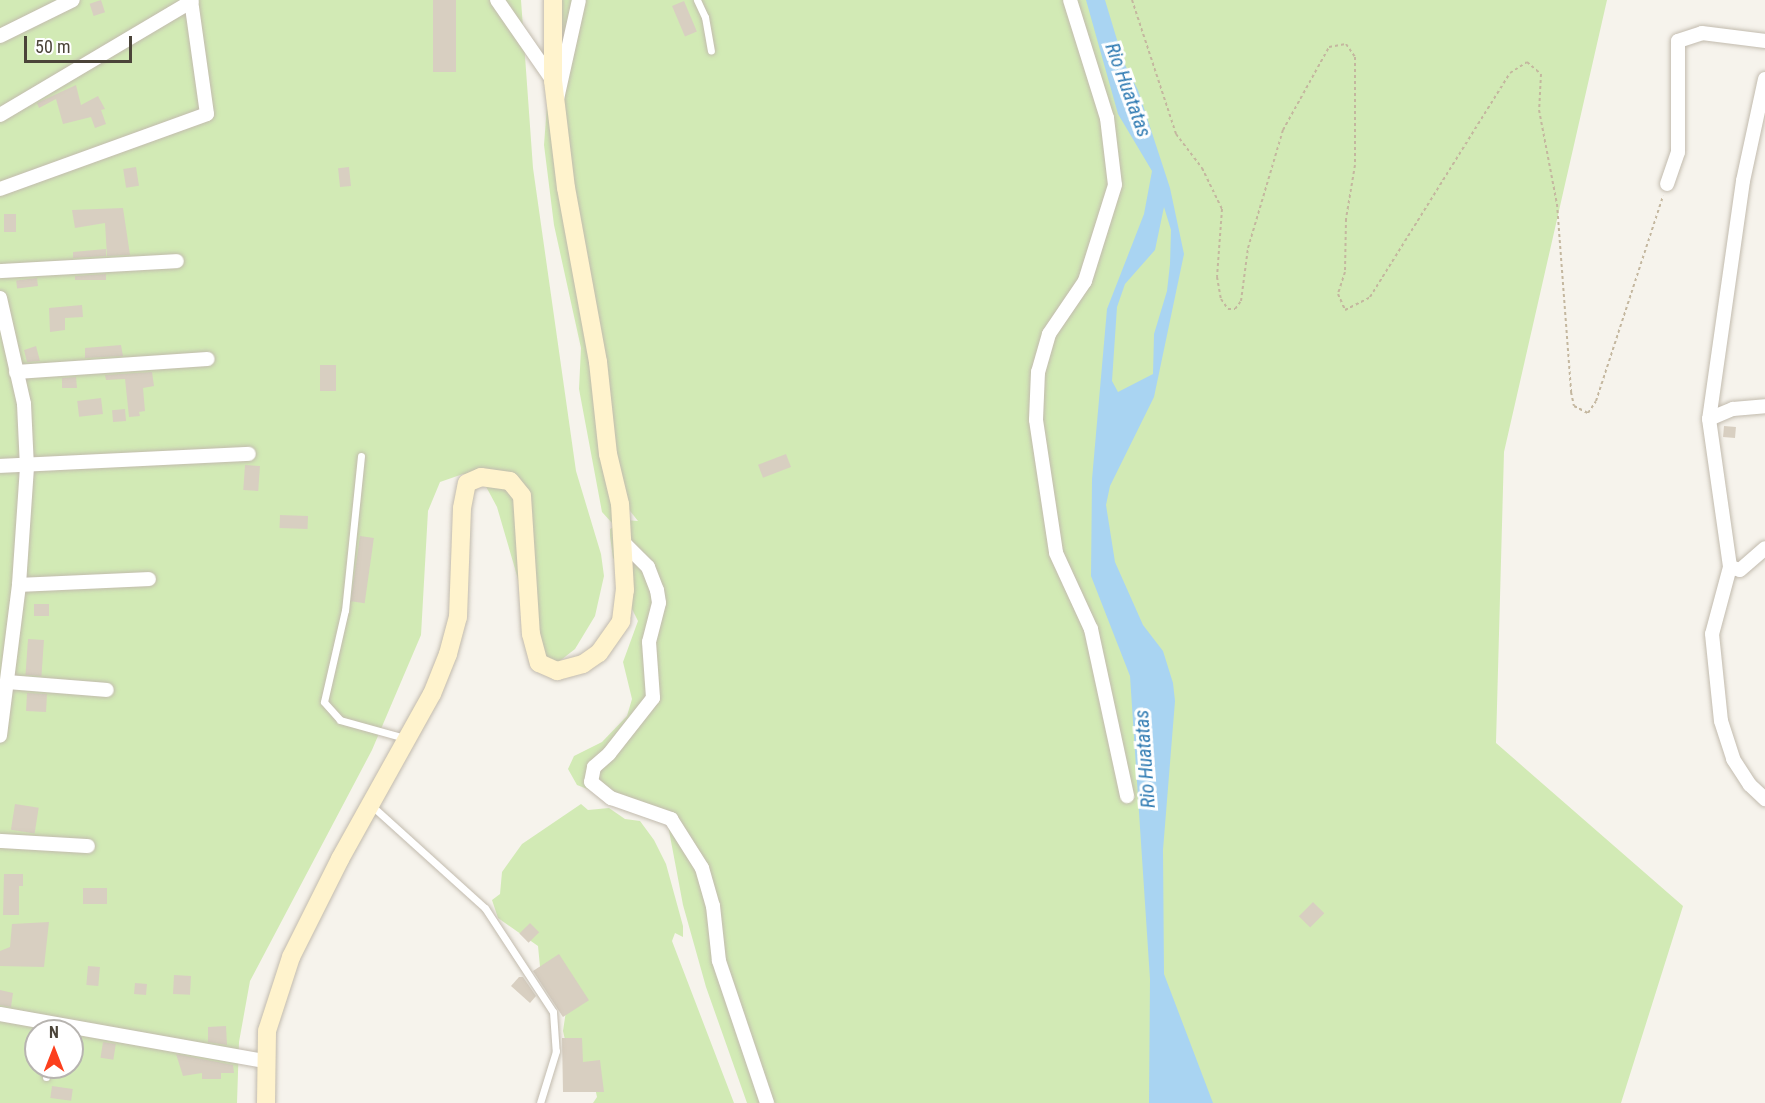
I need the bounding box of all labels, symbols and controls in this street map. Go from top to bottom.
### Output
scale bar [27,24,135,62]
text: 50 m [35,36,70,57]
water label: Rio Huatatas [1100,40,1156,140]
water label: Rio Huatatas [1130,709,1160,809]
north arrow [24,1019,84,1079]
text: N [49,1023,59,1042]

